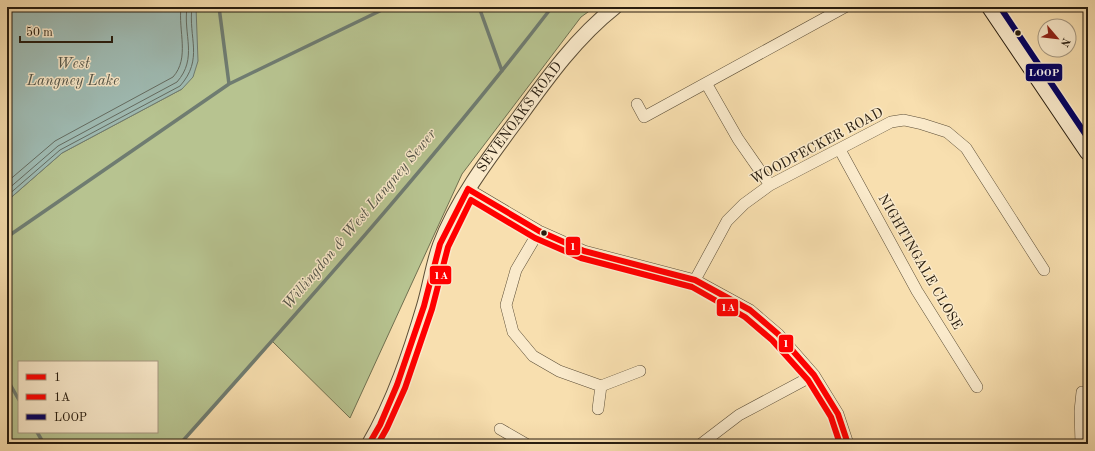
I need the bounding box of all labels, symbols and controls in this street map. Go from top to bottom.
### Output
scale bar [20,18,112,44]
north arrow [1037,18,1077,58]
text: 50 m [26,26,53,39]
unlabelled marker [1013,28,1023,38]
text: N [1057,36,1071,49]
water label: West Langney Lake [26,57,119,89]
street label: SEVENOAKS ROAD [474,59,565,175]
line badge: LOOP [1025,63,1063,82]
text: LOOP [1029,68,1060,79]
street label: WOODPECKER ROAD [748,105,886,187]
water label: Willingdon & West Langney Sewer [280,127,440,313]
street label: NIGHTINGALE CLOSE [875,192,965,332]
unlabelled marker [539,228,549,238]
line badge: 1 [565,236,581,256]
text: 1 [570,242,576,253]
line badge: 1A [429,265,452,285]
text: 1A [434,271,449,282]
line badge: 1A [716,298,739,317]
text: 1A [721,303,736,314]
line badge: 1 [778,334,794,353]
text: 1 [783,339,789,350]
legend [18,361,158,433]
text: 1 [54,372,61,384]
text: 1A [54,392,70,404]
text: LOOP [54,412,87,424]

